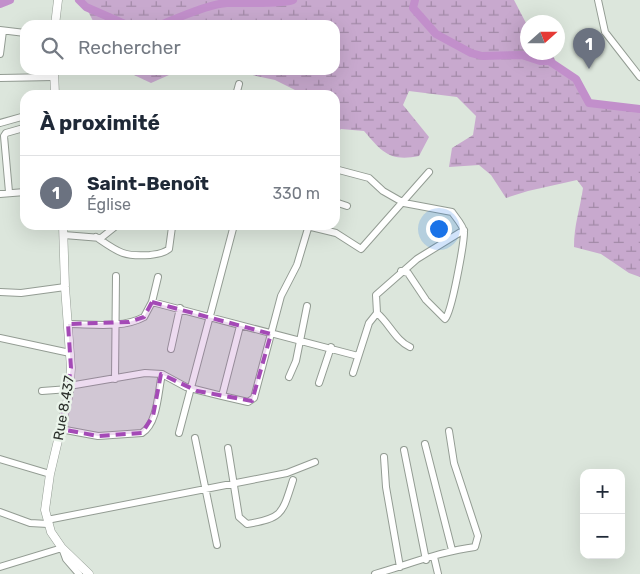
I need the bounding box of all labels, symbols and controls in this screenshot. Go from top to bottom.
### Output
north arrow [520,15,565,60]
search box [20,20,340,75]
pin: 1 [573,28,605,69]
icon: search [38,34,66,62]
text: Rechercher [78,36,181,59]
text: À proximité [40,110,160,135]
text: Saint-Benoît [87,172,209,195]
text: 1 [52,184,60,203]
text: 330 m [272,184,320,203]
text: Église [87,195,131,214]
your location [426,216,452,242]
street label: Rue 8.437 [50,374,78,442]
map controls [580,469,625,559]
button: + [580,469,625,514]
button: − [580,514,625,559]

